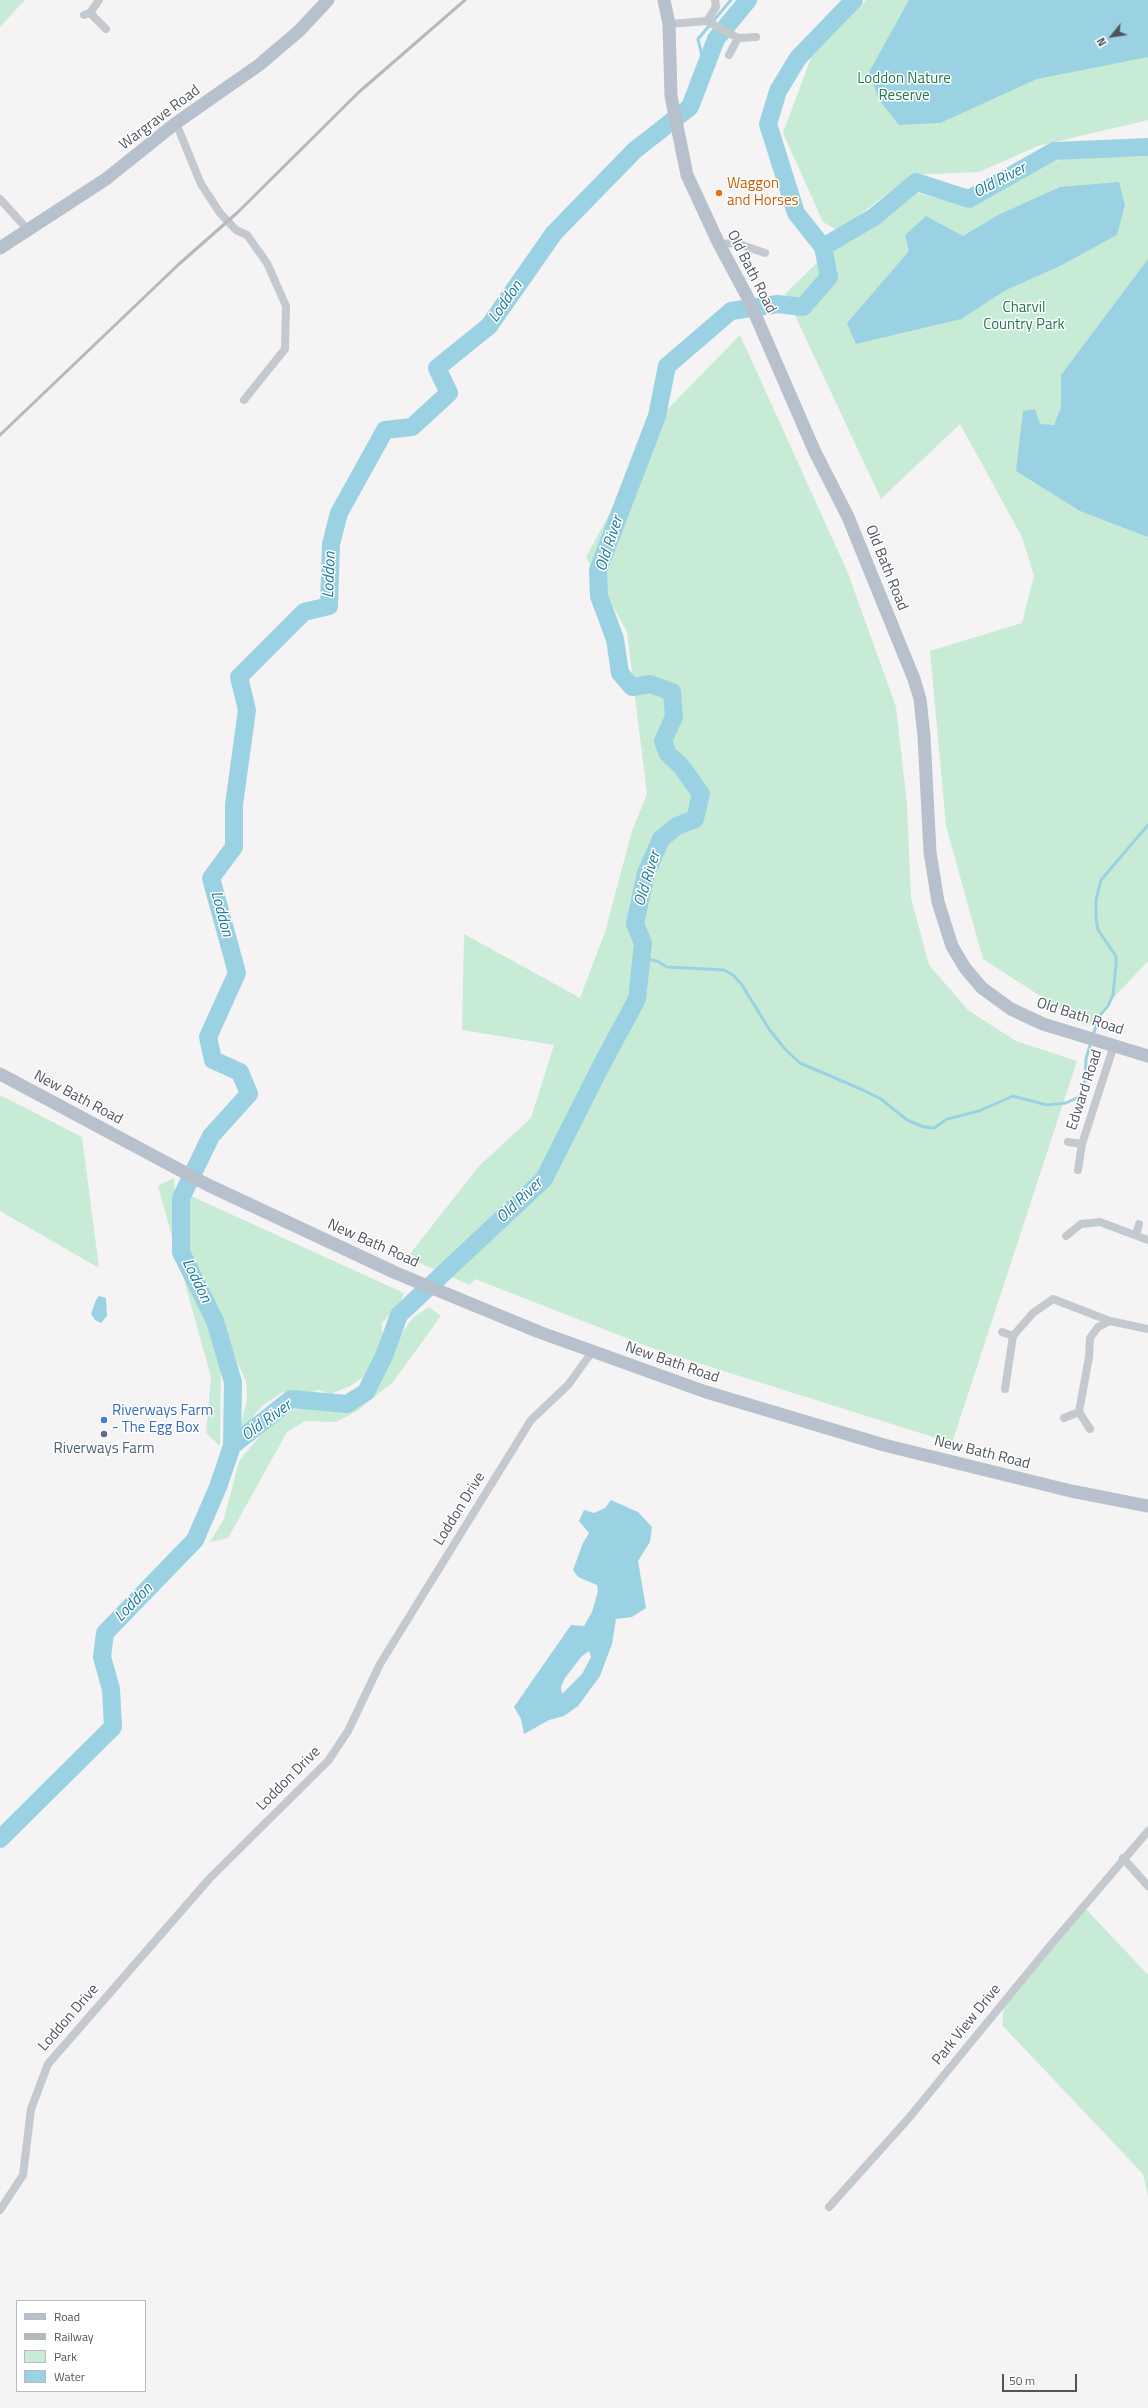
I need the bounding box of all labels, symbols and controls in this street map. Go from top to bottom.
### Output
north arrow [1092,16,1132,56]
text: N [1093,35,1110,49]
park label: Loddon Nature Reserve [857,70,951,105]
street label: Wargrave Road [116,82,204,154]
water label: Old River [970,159,1030,203]
place label: Waggon and Horses [727,175,798,210]
marker: Waggon and Horses [714,188,724,198]
street label: Old Bath Road [722,228,780,316]
water label: Loddon [485,277,527,327]
park label: Charvil Country Park [983,299,1065,334]
water label: Old River [592,514,628,574]
street label: Old Bath Road [861,523,911,613]
water label: Loddon [320,551,340,599]
water label: Old River [631,849,665,909]
water label: Loddon [206,889,236,939]
street label: Old Bath Road [1034,994,1126,1040]
street label: Edward Road [1064,1047,1106,1133]
street label: New Bath Road [30,1067,126,1129]
water label: Old River [493,1174,547,1228]
street label: New Bath Road [325,1216,421,1272]
water label: Loddon [177,1256,215,1306]
street label: New Bath Road [623,1339,721,1387]
water label: Old River [238,1397,296,1445]
place label: Riverways Farm - The Egg Box [112,1402,213,1437]
marker: Riverways Farm - The Egg Box [99,1415,109,1425]
marker: Riverways Farm [99,1429,109,1439]
street label: New Bath Road [932,1432,1032,1474]
place label: Riverways Farm [53,1440,155,1458]
street label: Loddon Drive [430,1469,490,1549]
water label: Loddon [111,1580,157,1626]
street label: Loddon Drive [253,1743,325,1815]
street label: Loddon Drive [35,1981,103,2055]
street label: Park View Drive [929,1981,1005,2069]
legend [16,2300,146,2392]
text: Road [54,2307,80,2326]
text: Railway [54,2327,94,2346]
text: Park [54,2347,77,2366]
scale bar [1004,2366,1079,2392]
text: Water [54,2367,85,2386]
text: 50 m [1009,2371,1035,2390]

